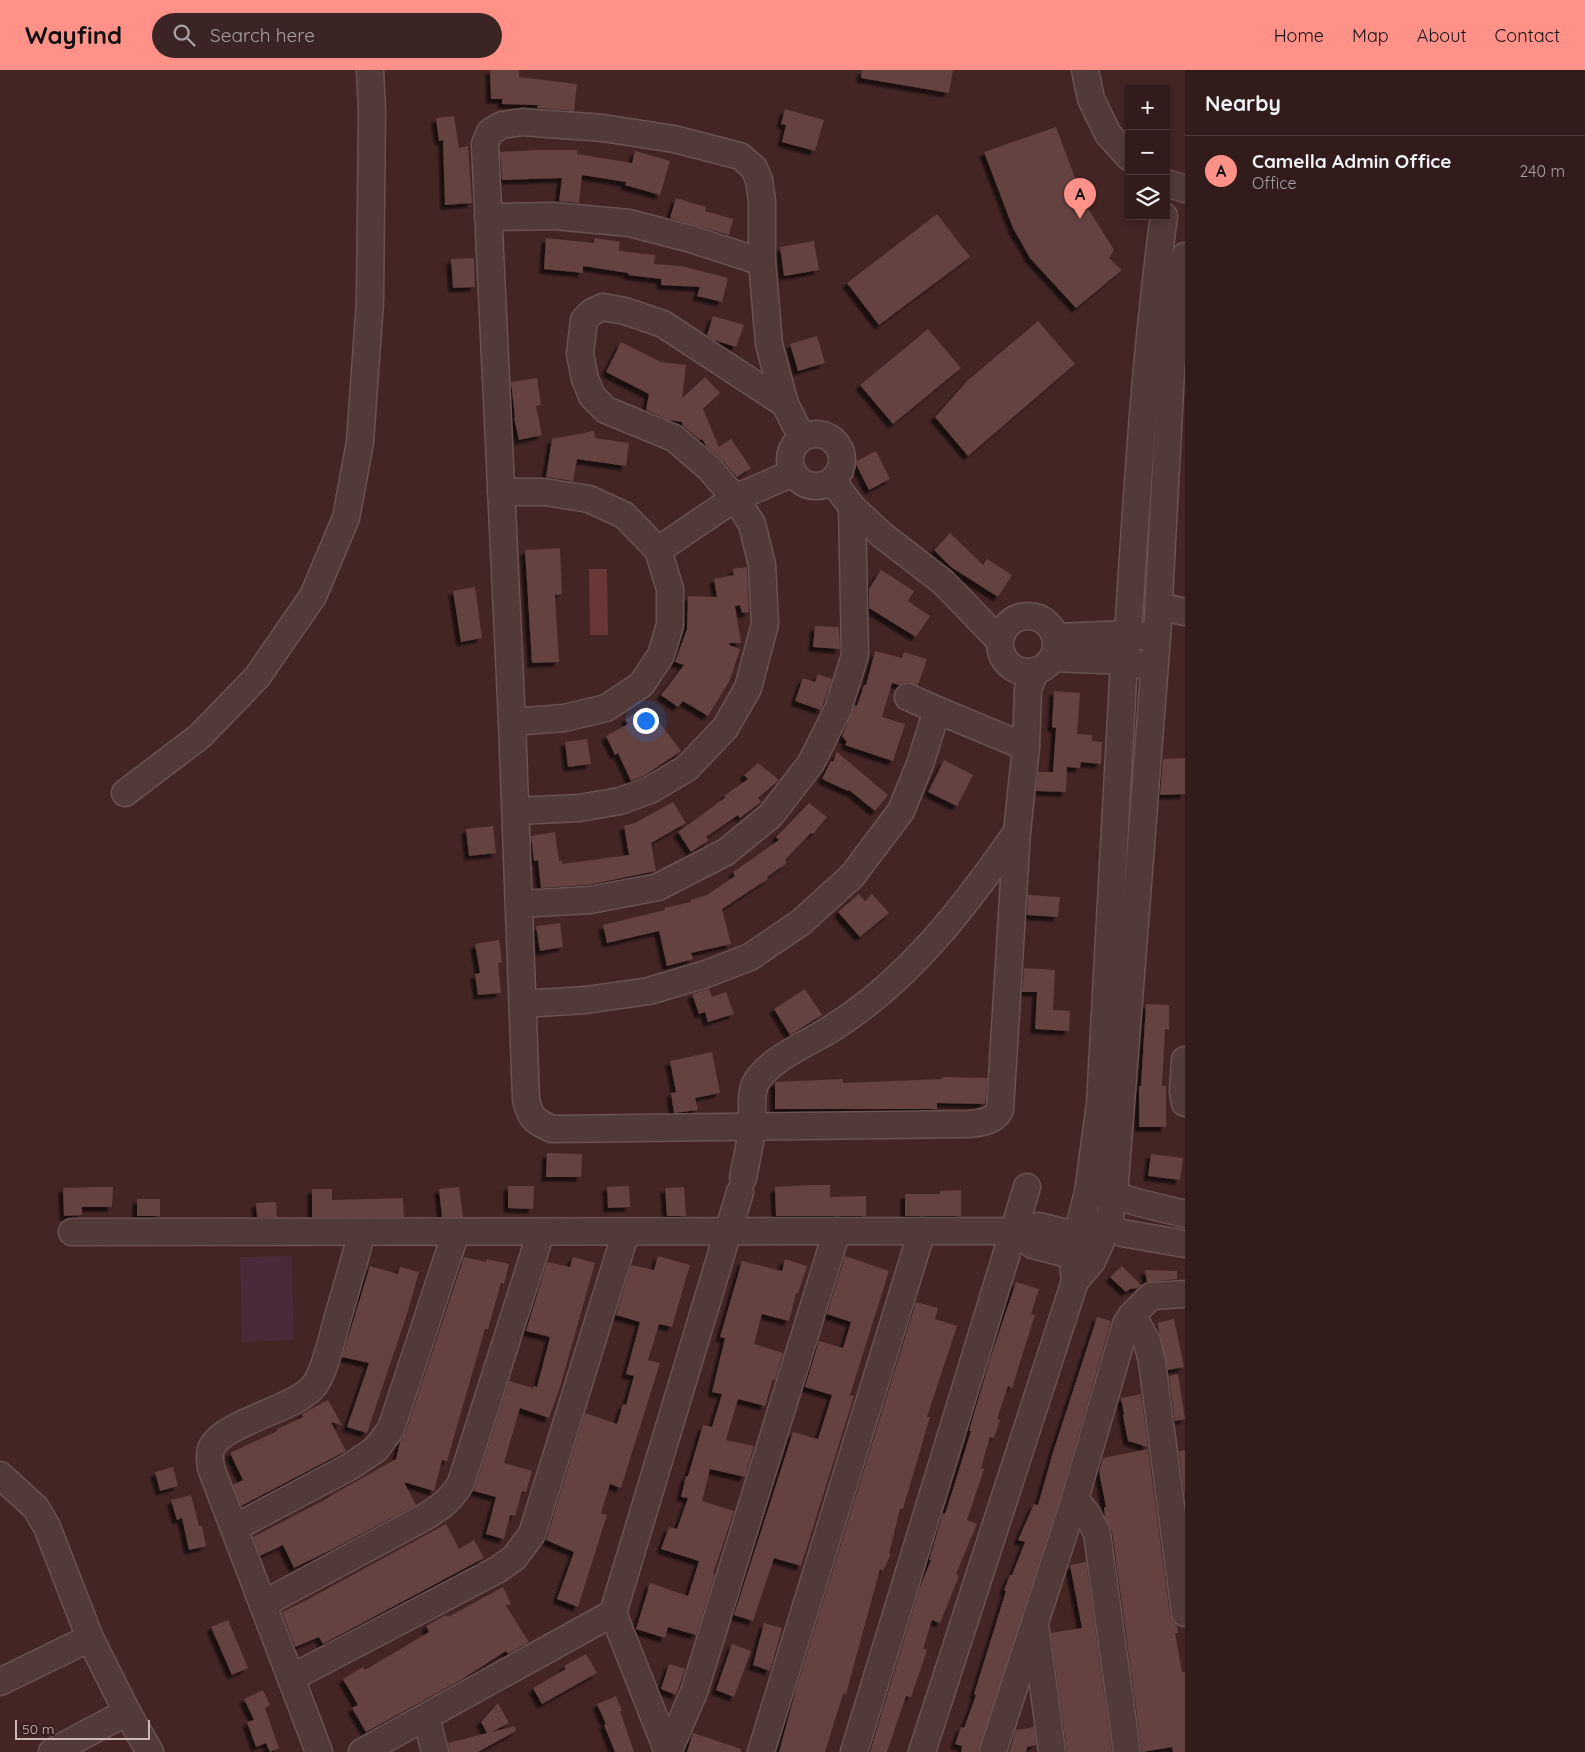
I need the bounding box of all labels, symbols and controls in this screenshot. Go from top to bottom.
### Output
search box [152,13,502,58]
text: Wayfind [25,20,122,50]
icon: search [170,21,198,49]
text: Search here [210,23,315,47]
text: Home [1274,24,1324,47]
text: Map [1352,24,1389,47]
text: About [1417,24,1467,47]
text: Contact [1495,24,1560,47]
map controls [1125,85,1170,220]
button: + [1125,85,1170,130]
text: Nearby [1205,90,1281,116]
button: − [1125,130,1170,175]
text: Camella Admin Office [1252,149,1451,173]
text: A [1216,161,1226,181]
text: 240 m [1519,161,1565,181]
text: Office [1252,173,1297,193]
button: layers [1125,175,1170,220]
pin: A [1064,178,1096,219]
your location [633,708,659,734]
scale bar [15,1717,150,1740]
text: 50 m [22,1720,55,1738]

